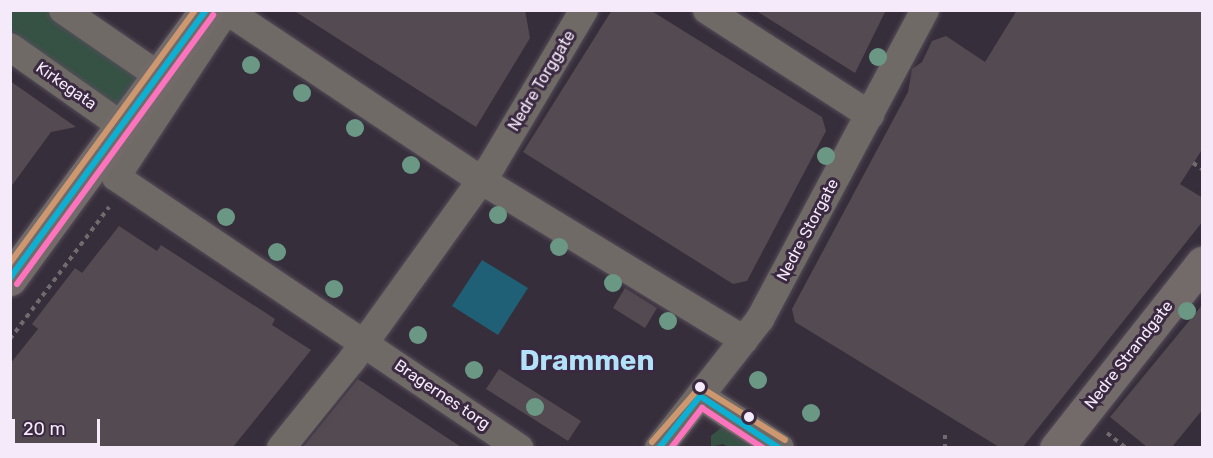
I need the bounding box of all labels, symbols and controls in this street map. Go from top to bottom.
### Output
street label: Nedre Torggate [504,27,580,135]
street label: Kirkegata [32,58,100,114]
street label: Nedre Storgate [773,176,843,284]
street label: Nedre Strandgate [1081,297,1177,413]
district label: Drammen [520,344,654,378]
street label: Bragernes torg [390,356,494,434]
unlabelled marker [694,381,706,393]
scale bar [15,407,104,445]
unlabelled marker [743,411,755,423]
text: 20 m [23,418,65,440]

